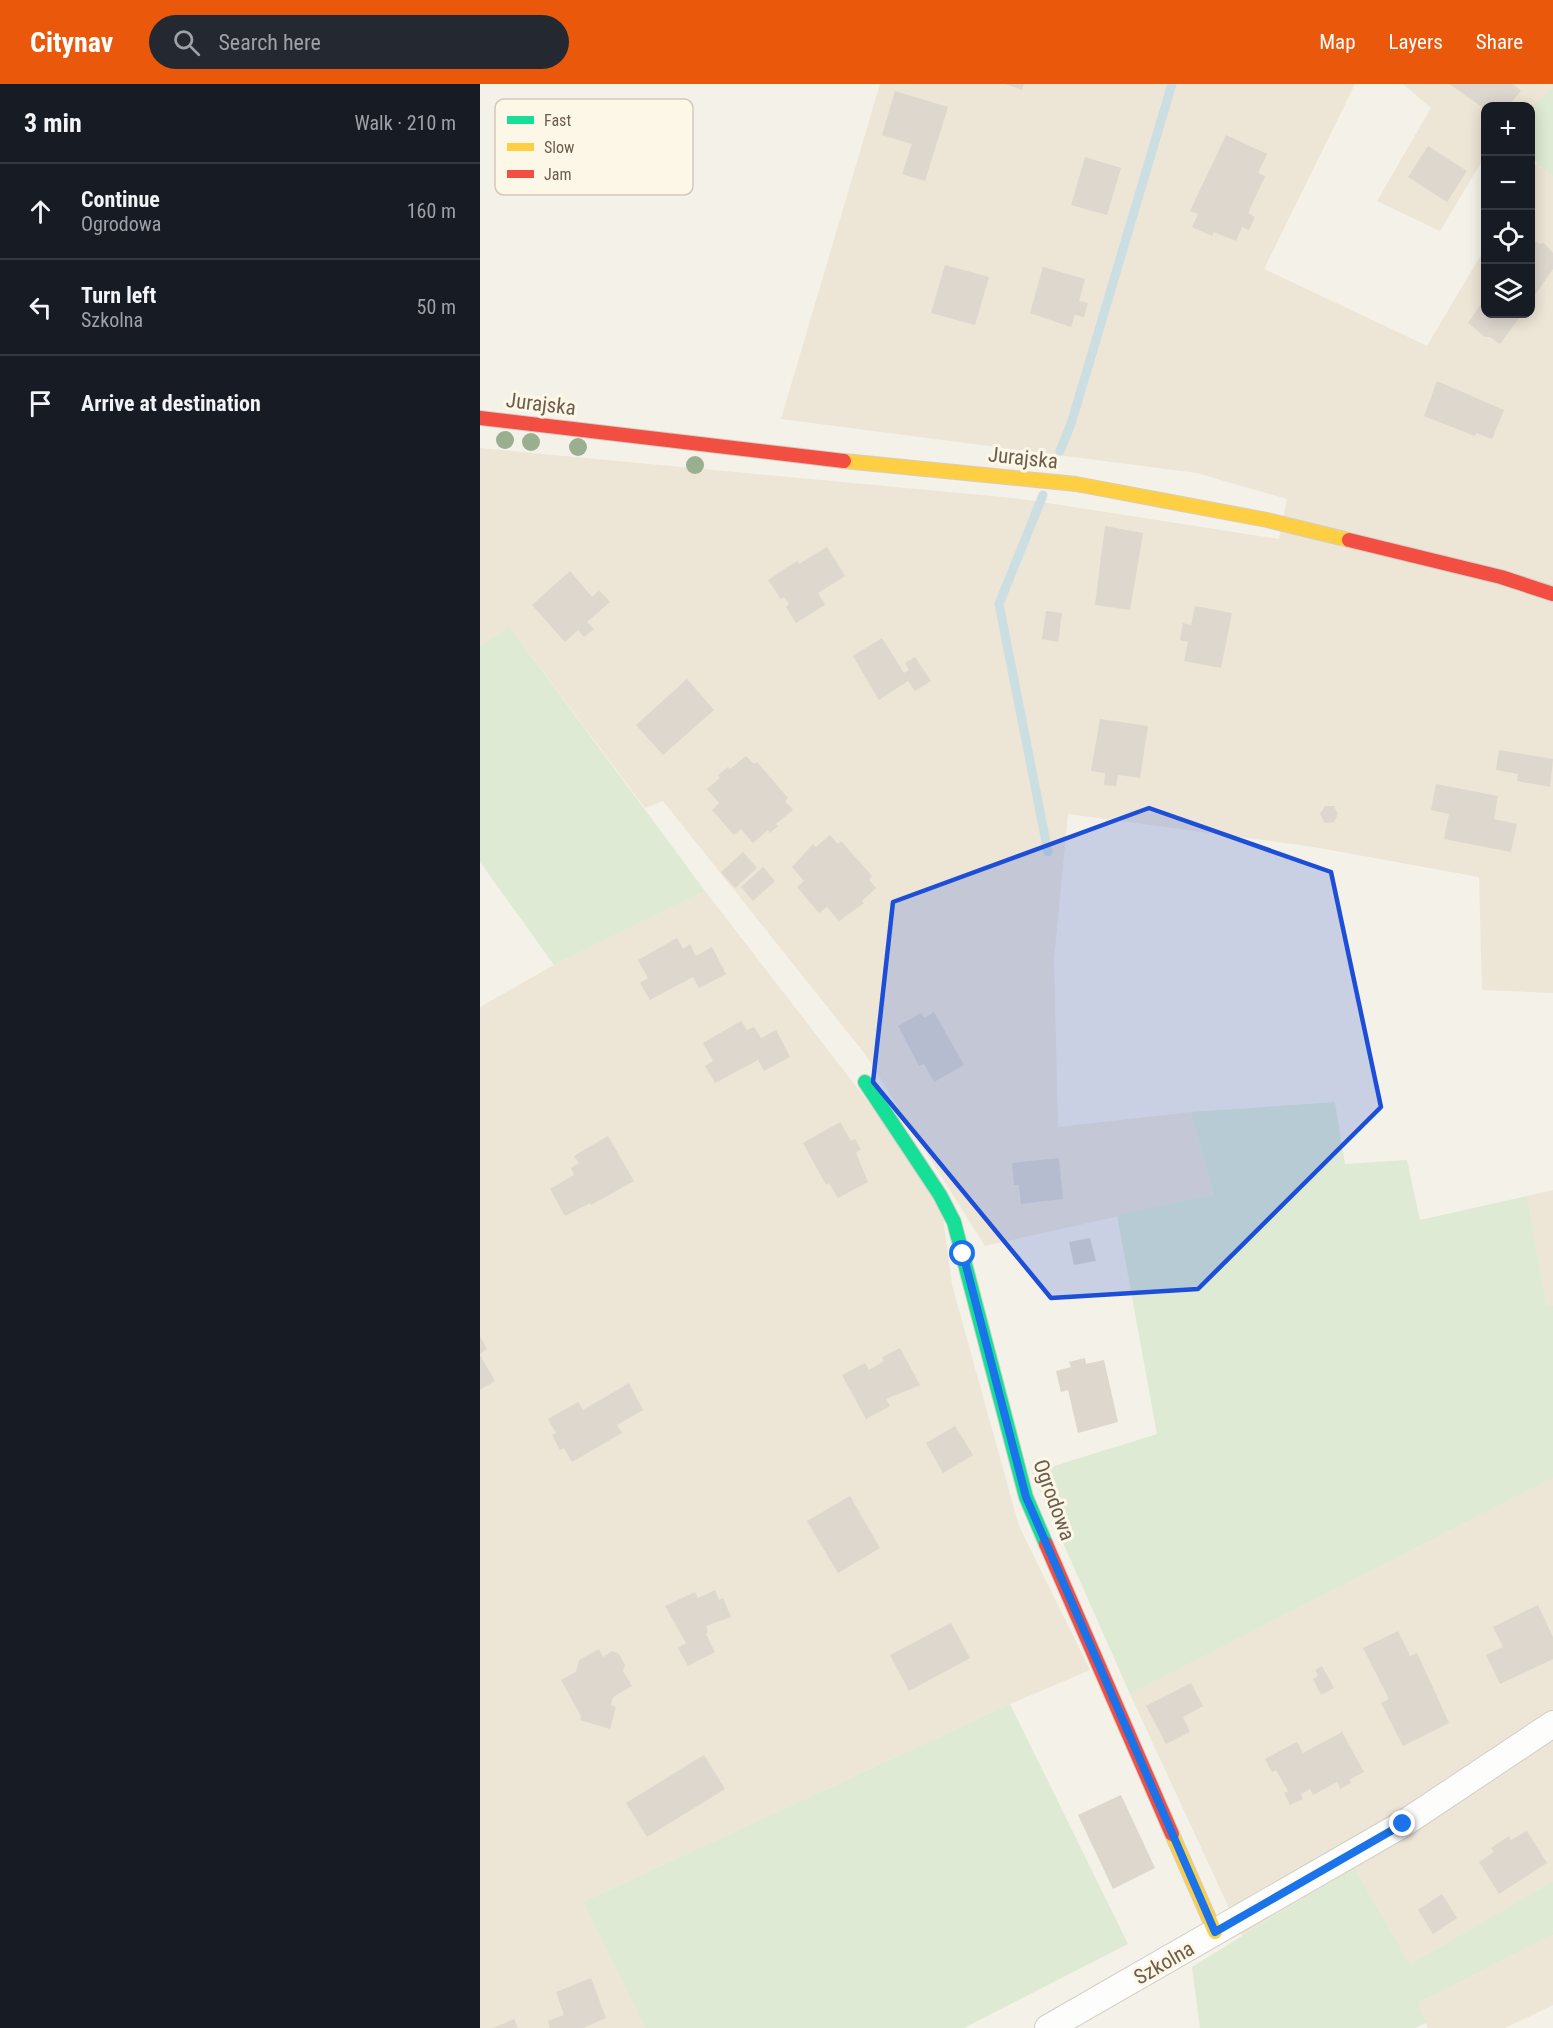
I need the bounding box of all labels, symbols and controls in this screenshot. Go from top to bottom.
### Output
search box [149,15,569,69]
text: Citynav [30,26,113,59]
icon: search [170,26,203,59]
text: Search here [218,30,321,55]
text: Map [1319,30,1356,54]
text: Layers [1389,30,1443,54]
text: Share [1476,30,1523,54]
legend [495,99,693,195]
map controls [1481,102,1535,318]
button: + [1481,102,1535,156]
text: 3 min [24,108,82,138]
text: Walk · 210 m [355,111,456,135]
text: Fast [544,111,571,130]
text: Slow [544,138,574,157]
button: − [1481,156,1535,210]
text: Jam [544,165,571,184]
text: Continue [81,187,160,212]
icon: ahead [24,195,57,228]
text: 160 m [407,199,456,223]
button: locate [1481,210,1535,264]
text: Ogrodowa [81,212,161,236]
button: layers [1481,264,1535,318]
text: Turn left [81,283,156,308]
icon: left [24,291,57,324]
text: 50 m [417,295,456,319]
text: Szkolna [81,308,143,332]
icon: arrive [24,387,57,420]
street label: Jurajska [505,388,577,420]
text: Arrive at destination [81,391,261,416]
street label: Jurajska [987,442,1059,474]
route start [949,1240,975,1266]
street label: Ogrodowa [1028,1456,1080,1544]
route end [1389,1810,1415,1836]
street label: Szkolna [1130,1936,1198,1990]

